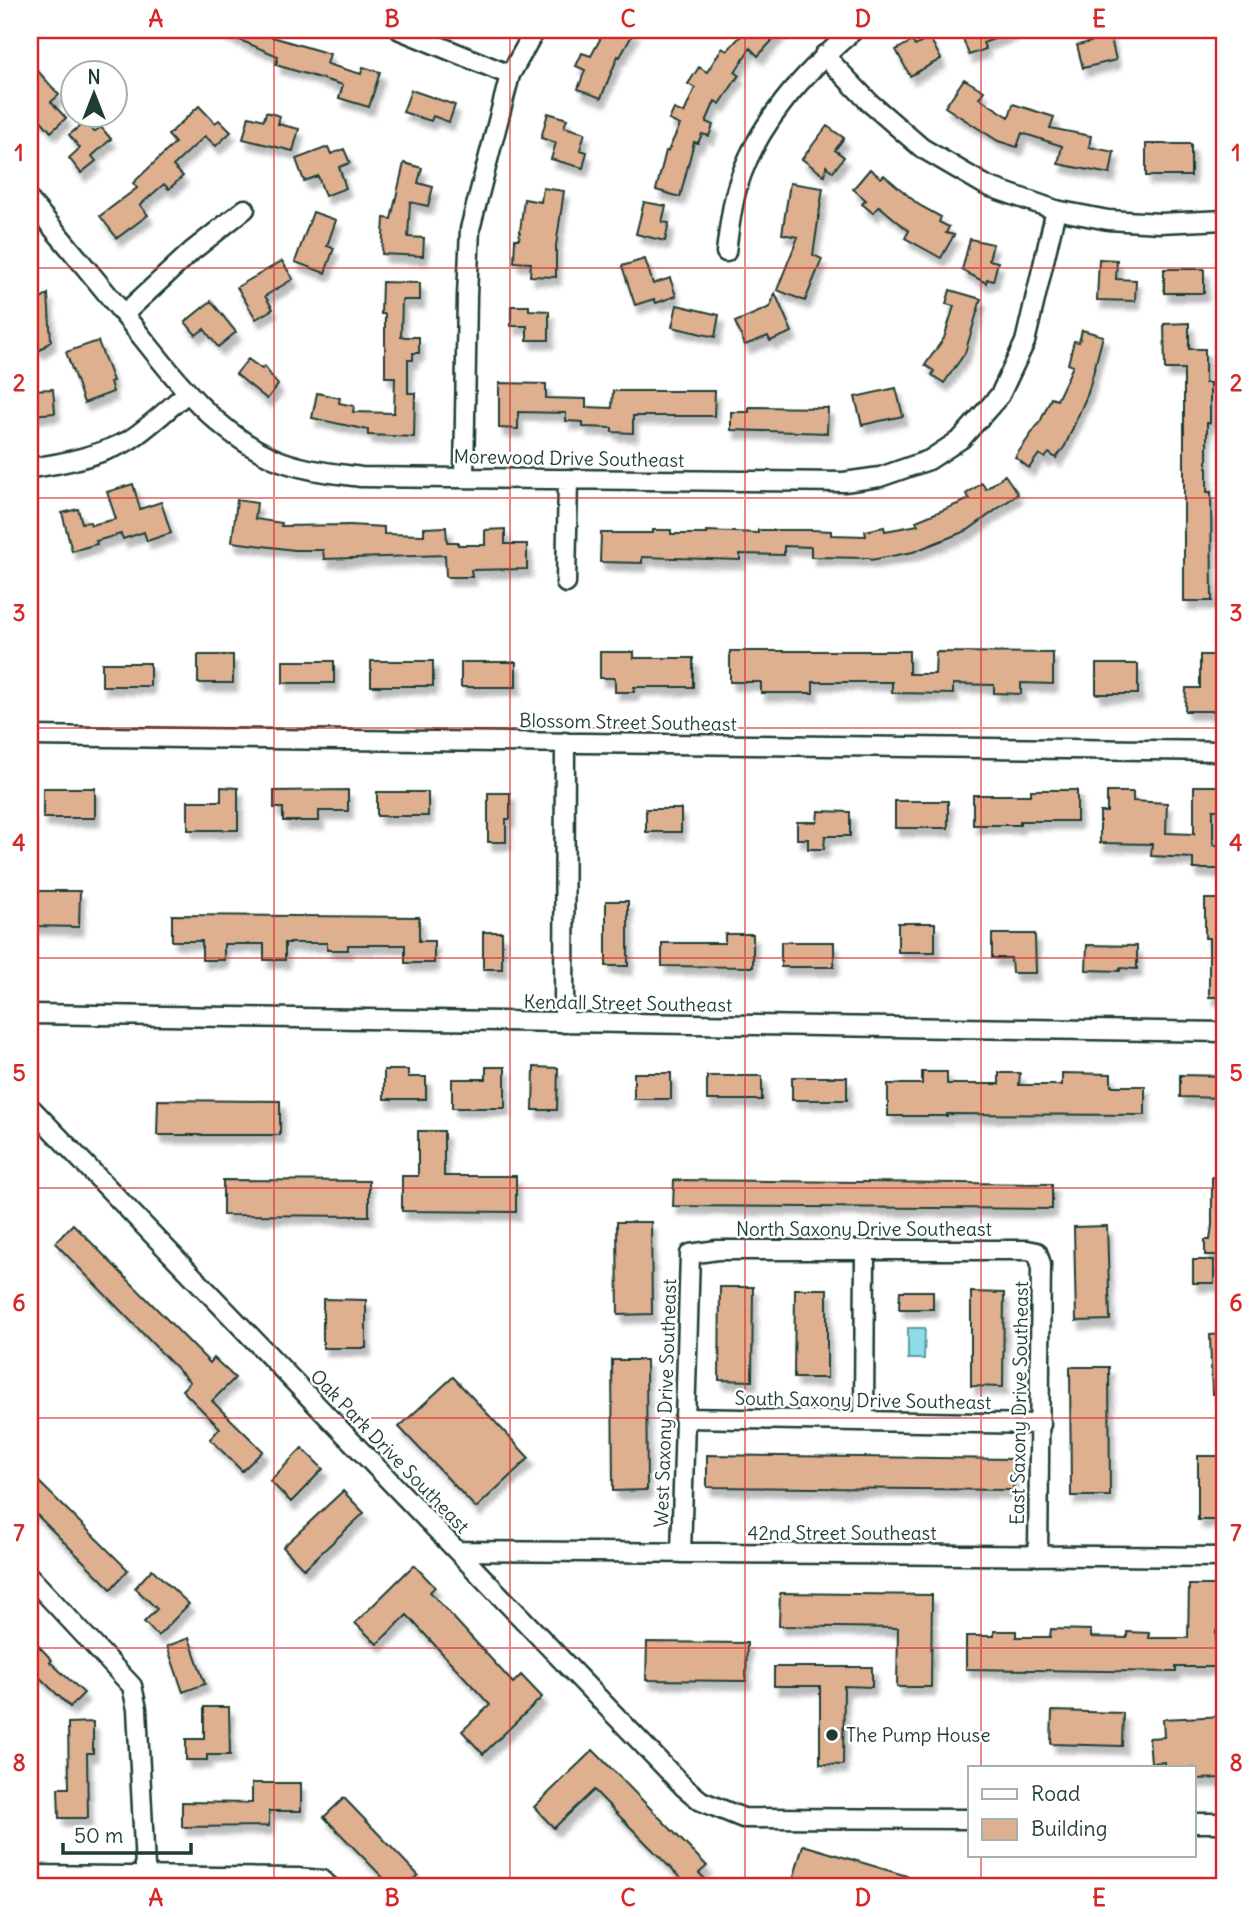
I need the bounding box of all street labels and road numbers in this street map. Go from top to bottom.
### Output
street label: Morewood Drive Southeast [453,444,685,472]
street label: Blossom Street Southeast [519,708,737,736]
street label: Kendall Street Southeast [523,989,733,1017]
street label: North Saxony Drive Southeast [736,1217,992,1241]
street label: West Saxony Drive Southeast [649,1278,681,1528]
street label: East Saxony Drive Southeast [1005,1281,1033,1525]
street label: Oak Park Drive Southeast [305,1364,475,1538]
street label: South Saxony Drive Southeast [734,1386,992,1414]
street label: 42nd Street Southeast [747,1521,937,1545]

